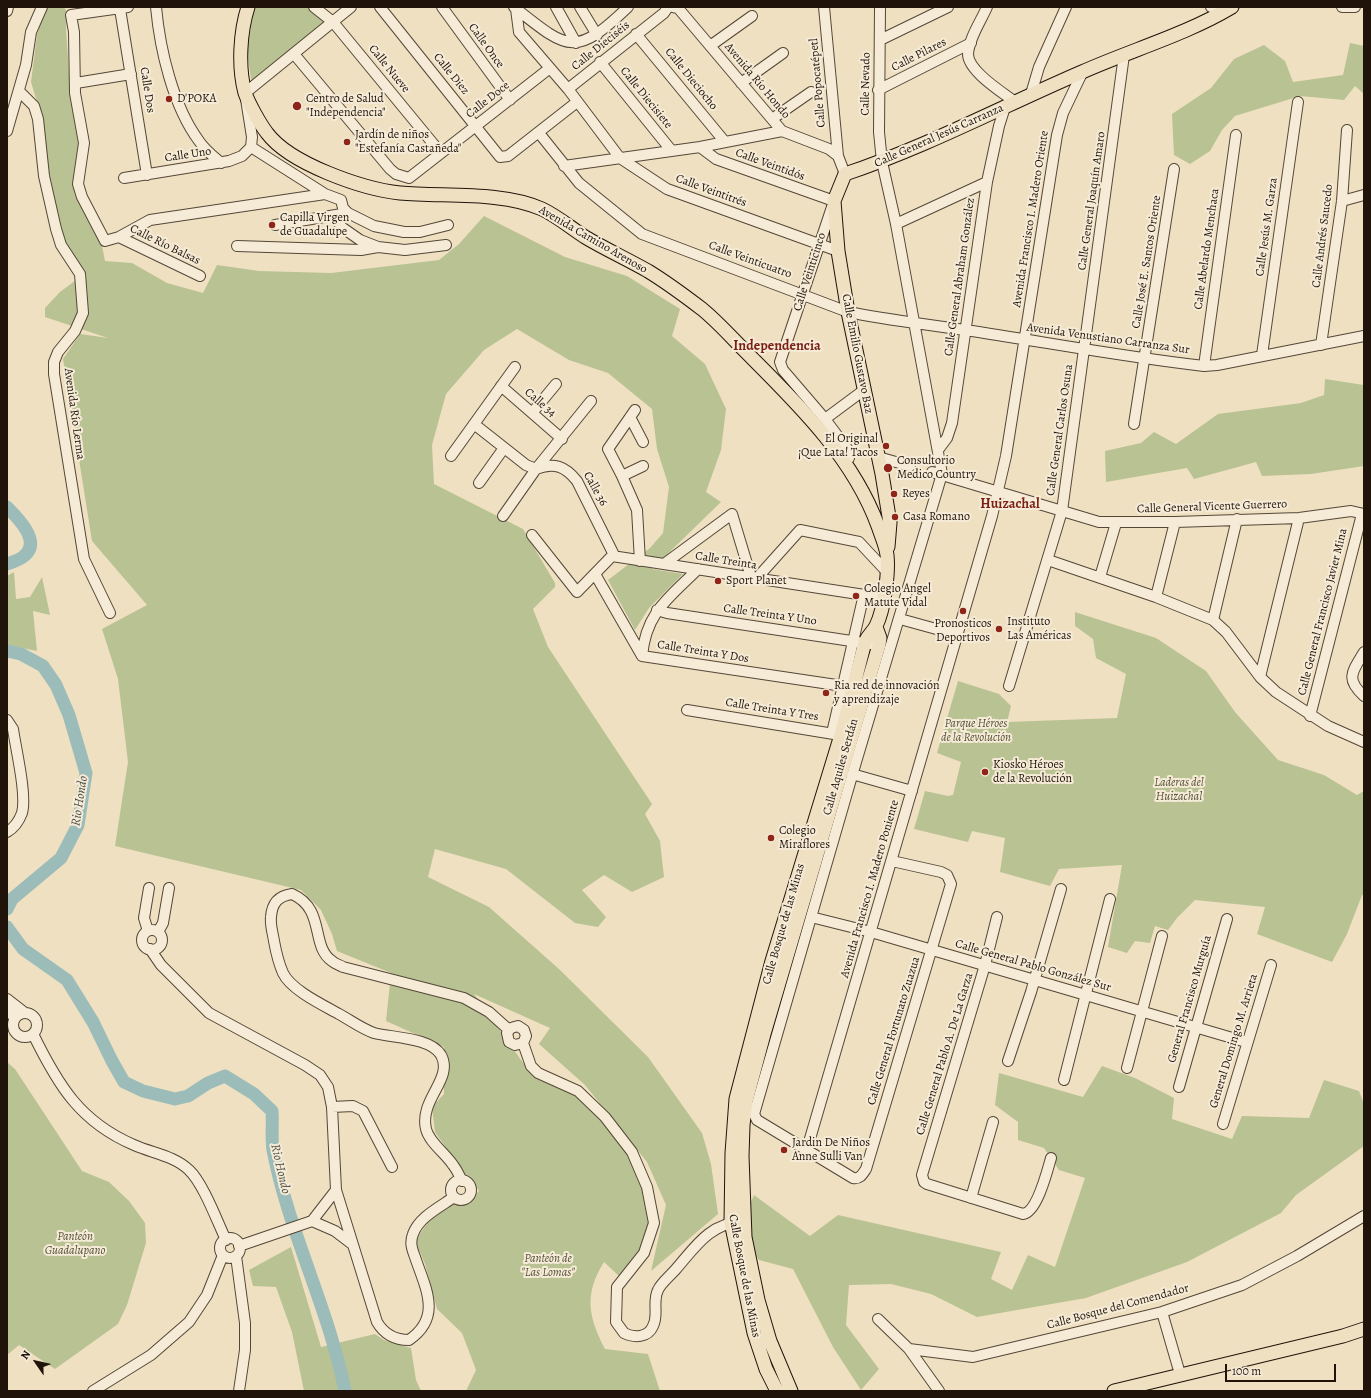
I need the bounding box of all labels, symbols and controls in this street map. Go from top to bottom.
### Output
street label: Calle Dieciséis [569,18,633,74]
street label: Calle Once [465,21,507,71]
street label: Calle Pilares [889,35,949,75]
street label: Calle Popocatépetl [807,38,829,128]
street label: Avenida Río Hondo [721,40,793,122]
street label: Calle Nueve [365,42,413,96]
street label: Calle Dieciocho [662,45,720,113]
street label: Calle Diez [430,50,472,98]
street label: Calle Nevado [858,52,874,116]
street label: Calle Diecisiete [617,64,675,132]
street label: Calle Dos [136,66,158,114]
street label: Calle Doce [463,79,513,121]
place label: D'POKA [177,92,216,106]
place label: Centro de Salud "Independencia" [306,92,386,120]
marker: D'POKA [164,94,174,104]
marker: Centro de Salud "Independencia" [291,100,303,112]
street label: Calle General Jesús Carranza [872,101,1006,171]
place label: Jardín de niños "Estefanía Castañeda" [355,128,461,156]
street label: Avenida Francisco I. Madero Oriente [1010,130,1052,308]
street label: Calle General Joaquín Amaro [1075,131,1109,271]
marker: Jardín de niños "Estefanía Castañeda" [342,137,352,147]
street label: Calle Uno [164,144,212,166]
street label: Calle Veintidós [733,146,807,184]
street label: Calle Veintitrés [674,172,748,210]
street label: Calle Jesús M. Garza [1253,177,1281,277]
street label: Calle Andrés Saucedo [1309,183,1337,289]
street label: Calle Abelardo Menchaca [1191,187,1223,311]
street label: Calle José E. Santos Oriente [1129,194,1165,330]
street label: Calle General Abraham González [942,197,978,357]
street label: Avenida Camino Arenoso [536,203,650,277]
place label: Capilla Virgen de Guadalupe [280,211,349,239]
marker: Capilla Virgen de Guadalupe [267,220,277,230]
street label: Calle Río Balsas [127,222,203,268]
street label: Calle Veinticinco [791,231,829,313]
street label: Calle Veinticuatro [706,238,794,282]
street label: Calle Emilio Gustavo Baz [838,293,876,415]
street label: Avenida Venustiano Carranza Sur [1026,320,1190,358]
district label: Independencia [733,339,821,355]
street label: Calle General Carlos Osuna [1044,363,1076,497]
street label: Avenida Río Lerma [60,367,88,461]
street label: Calle 34 [521,385,559,421]
place label: El Original ¡Que Lata! Tacos [798,432,878,460]
marker: El Original ¡Que Lata! Tacos [881,441,891,451]
place label: Consultorio Medico Country [897,454,976,482]
marker: Consultorio Medico Country [882,462,894,474]
street label: Calle 36 [580,469,610,509]
place label: Reyes [902,487,930,501]
marker: Reyes [889,489,899,499]
district label: Huizachal [980,497,1040,513]
street label: Calle General Vicente Guerrero [1137,497,1287,517]
place label: Casa Romano [903,510,970,524]
marker: Casa Romano [890,512,900,522]
street label: Calle General Francisco Javier Mina [1295,527,1351,697]
street label: Calle Treinta [694,549,758,573]
place label: Sport Planet [726,574,787,588]
marker: Sport Planet [713,576,723,586]
place label: Colegio Angel Matute Vidal [864,582,931,610]
marker: Colegio Angel Matute Vidal [851,591,861,601]
street label: Calle Treinta Y Uno [722,601,818,629]
marker: Pronosticos Deportivos [958,606,968,616]
place label: Instituto Las Américas [1007,615,1071,643]
place label: Pronosticos Deportivos [934,617,992,645]
marker: Instituto Las Américas [994,624,1004,634]
street label: Calle Treinta Y Dos [656,638,750,666]
place label: Ria red de innovación y aprendizaje [834,679,940,707]
marker: Ria red de innovación y aprendizaje [821,688,831,698]
street label: Calle Treinta Y Tres [724,696,820,724]
street label: Calle Aquiles Serdán [820,717,862,817]
park label: Parque Héroes de la Revolución [941,717,1011,745]
place label: Kiosko Héroes de la Revolución [993,758,1072,786]
marker: Kiosko Héroes de la Revolución [980,767,990,777]
water label: Rio Hondo [68,775,92,827]
park label: Laderas del Huizachal [1154,776,1204,804]
street label: Avenida Francisco I. Madero Poniente [838,798,902,980]
place label: Colegio Miraflores [779,824,830,852]
marker: Colegio Miraflores [766,833,776,843]
street label: Calle Bosque de las Minas [760,862,808,986]
street label: General Francisco Murguía [1165,934,1215,1064]
street label: Calle General Pablo González Sur [953,937,1113,995]
street label: Calle General Fortunato Zuazua [865,955,923,1107]
street label: Calle General Pablo A. De La Garza [913,971,977,1137]
street label: General Domingo M. Arrieta [1207,972,1261,1110]
place label: Jardin De Niños Anne Sulli Van [792,1136,870,1164]
water label: Rio Hondo [267,1143,293,1195]
marker: Jardin De Niños Anne Sulli Van [779,1145,789,1155]
street label: Calle Bosque de las Minas [725,1213,763,1339]
park label: Panteón Guadalupano [45,1230,105,1258]
park label: Panteón de "Las Lomas" [521,1252,575,1280]
street label: Calle Bosque del Comendador [1045,1281,1191,1333]
north arrow [16,1342,56,1382]
text: N [17,1348,34,1363]
scale bar [1227,1356,1338,1382]
text: 100 m [1232,1363,1261,1379]

